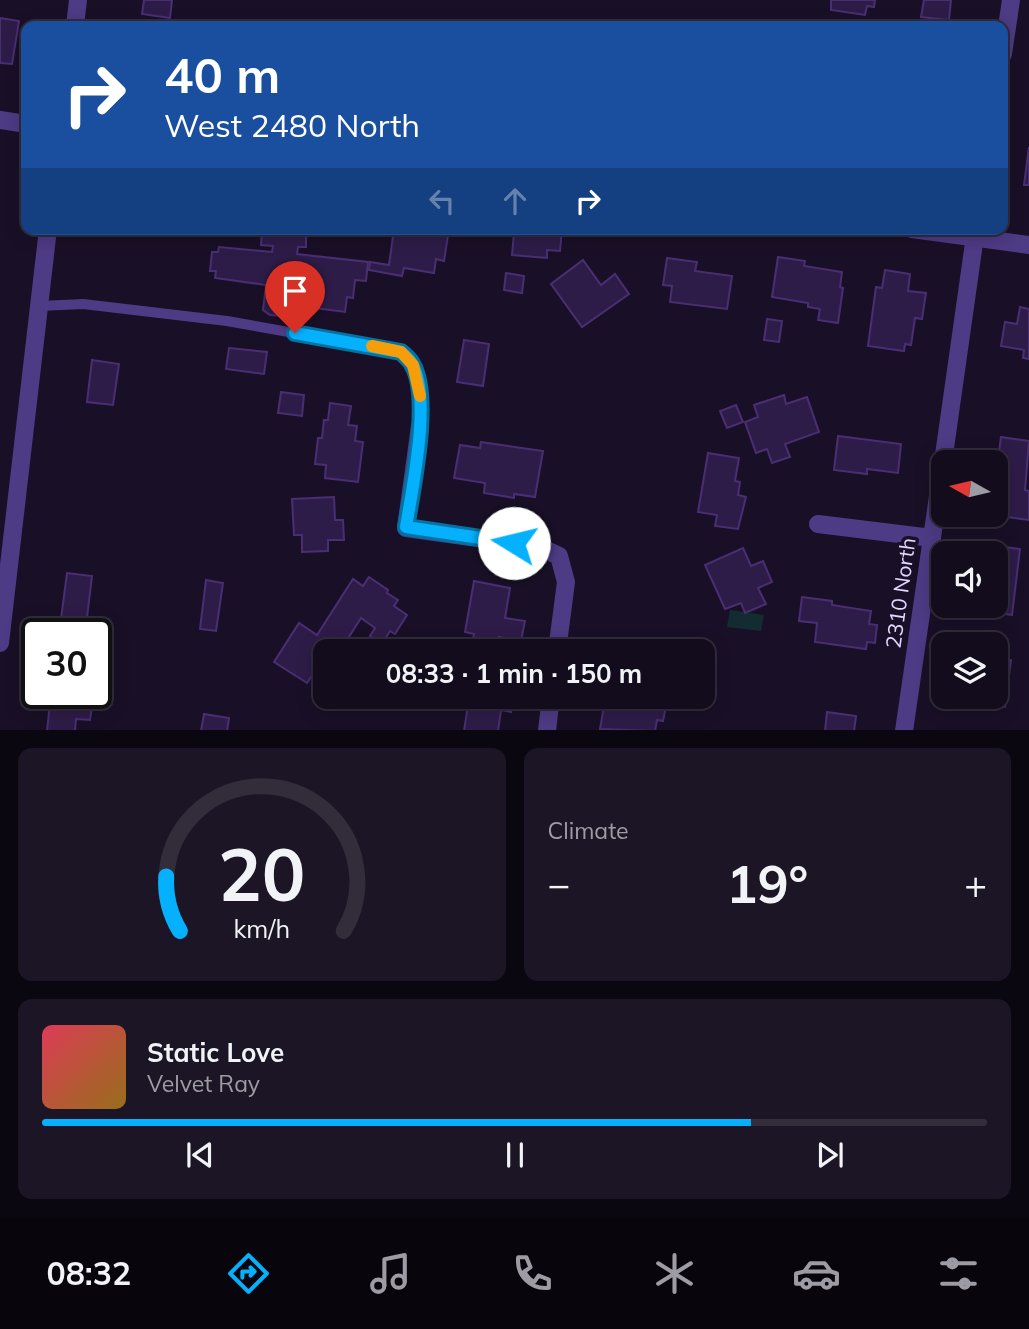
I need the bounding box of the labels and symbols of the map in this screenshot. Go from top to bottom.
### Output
pin [265,261,325,333]
north arrow [931,450,1008,527]
position arrow [477,506,551,580]
street label: 2310 North [879,536,921,650]
speed limit sign: 30 [21,618,112,709]

